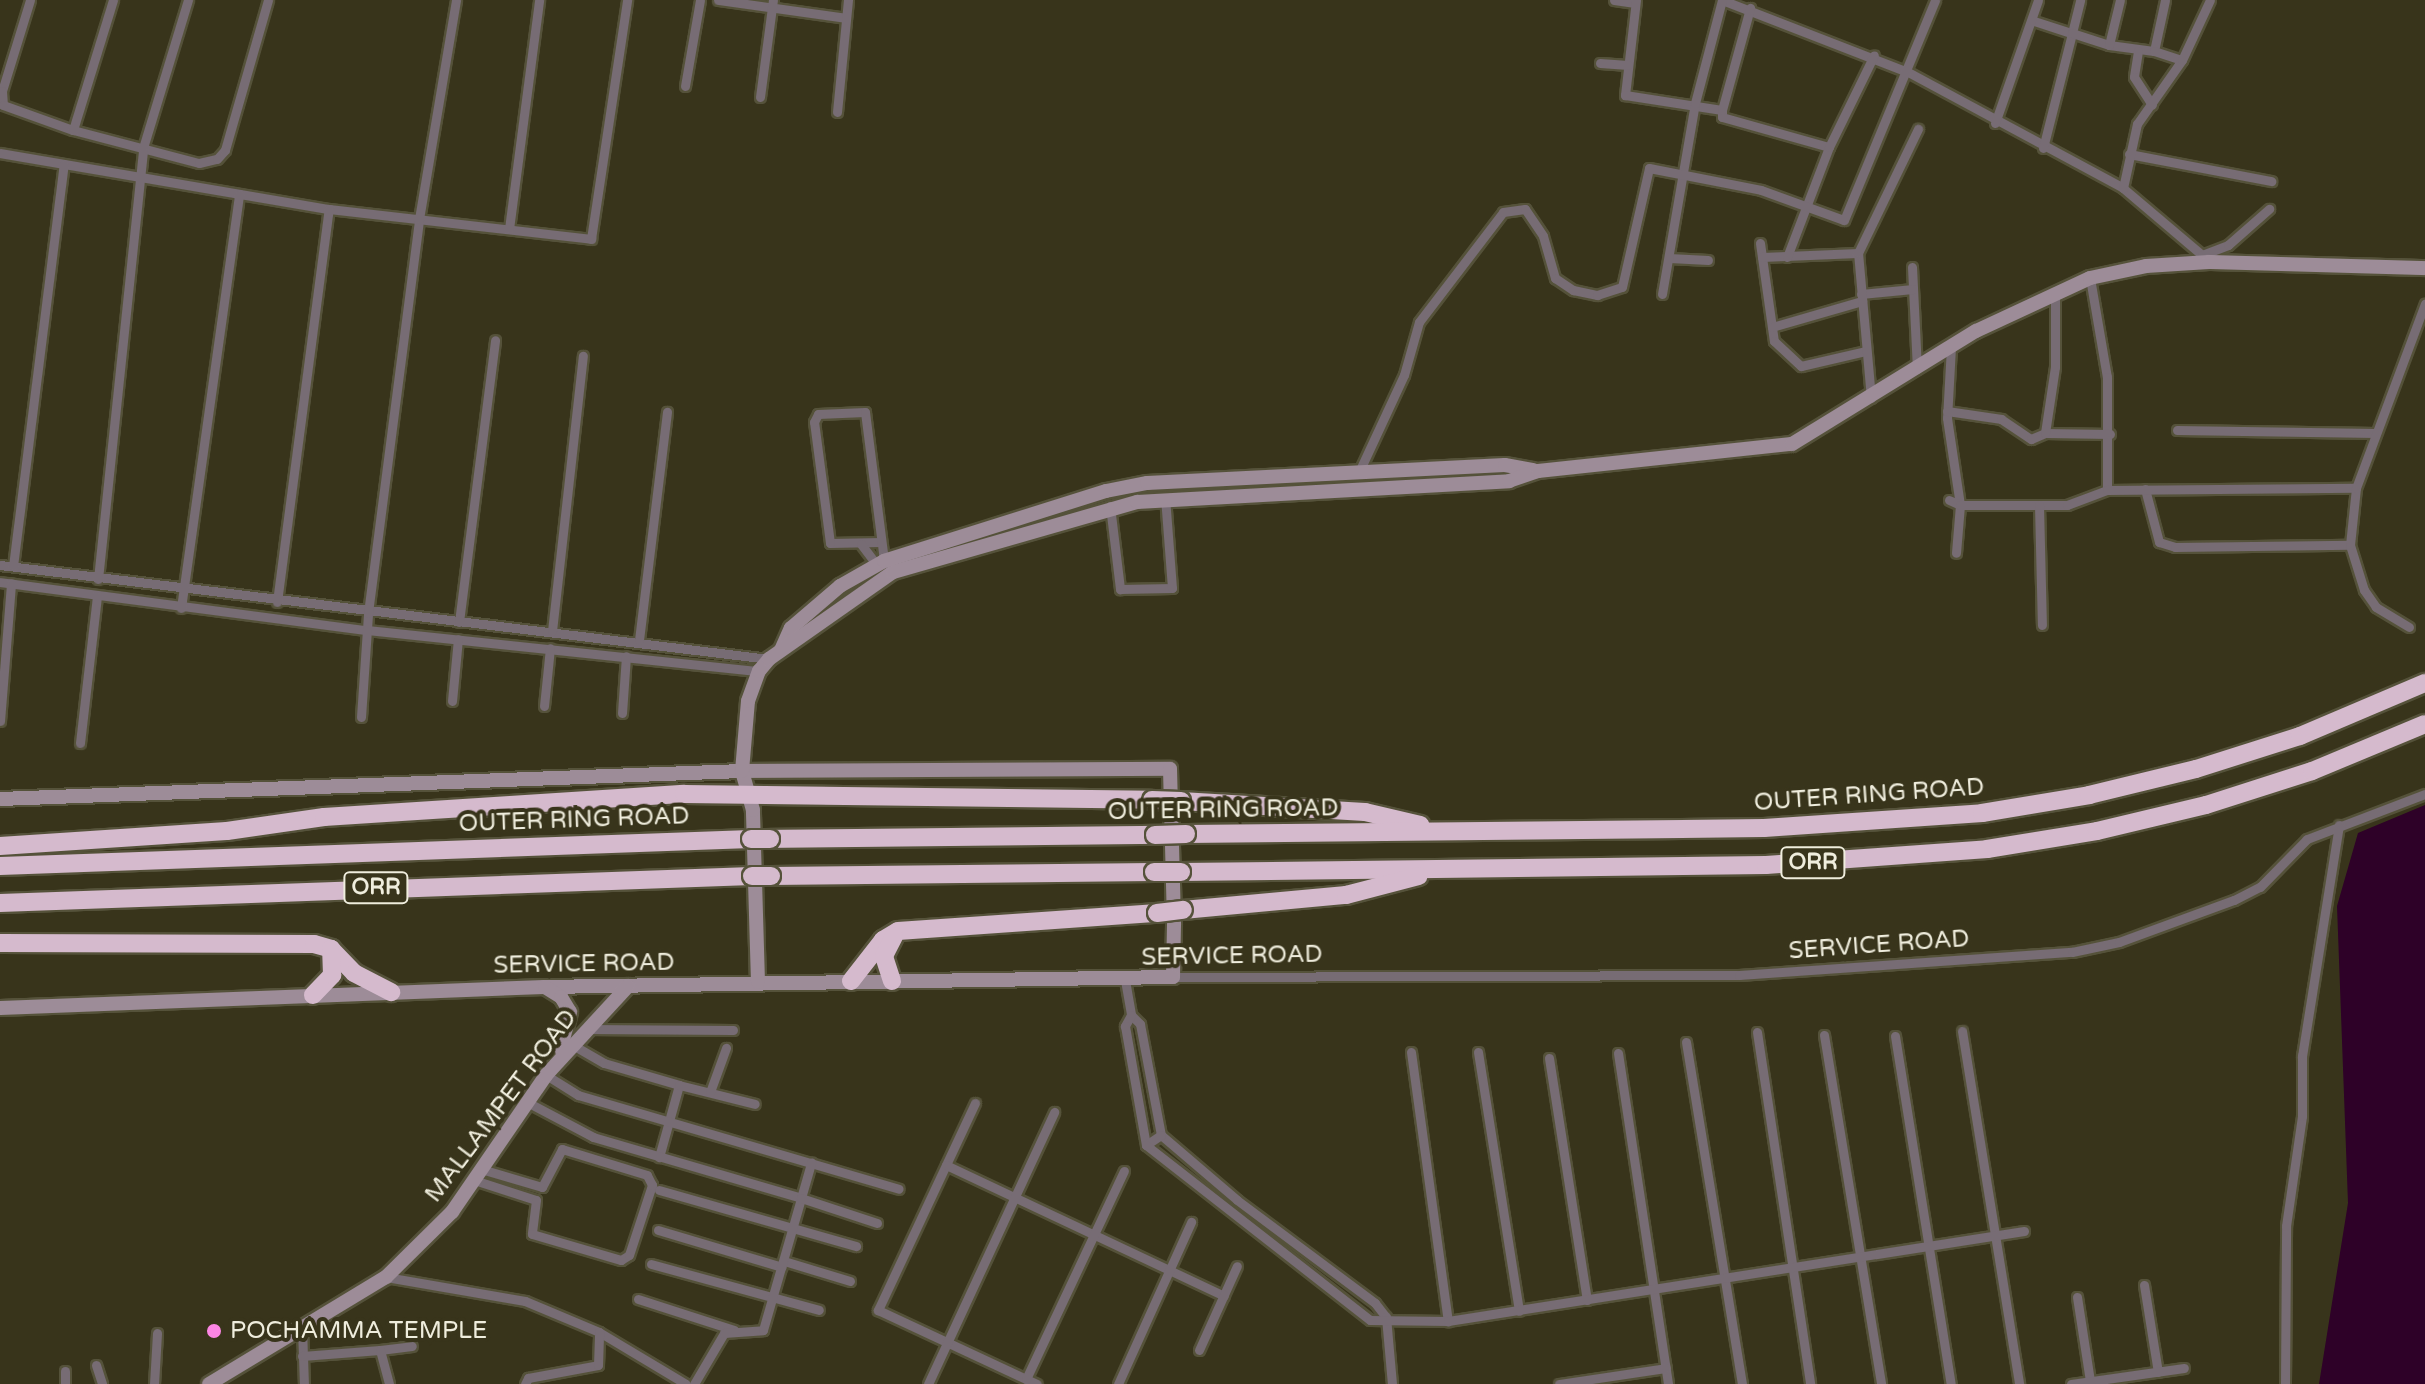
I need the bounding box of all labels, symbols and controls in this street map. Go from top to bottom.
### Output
street label: OUTER RING ROAD [1753,773,1985,817]
street label: OUTER RING ROAD [1107,794,1339,826]
street label: OUTER RING ROAD [458,802,690,838]
road number: ORR [1779,845,1847,881]
road number: ORR [342,870,410,906]
street label: SERVICE ROAD [1788,924,1970,966]
street label: SERVICE ROAD [1141,940,1323,972]
street label: SERVICE ROAD [493,948,675,980]
street label: MALLAMPET ROAD [419,1004,583,1208]
place label: POCHAMMA TEMPLE [230,1317,487,1345]
marker: POCHAMMA TEMPLE [205,1322,223,1340]

